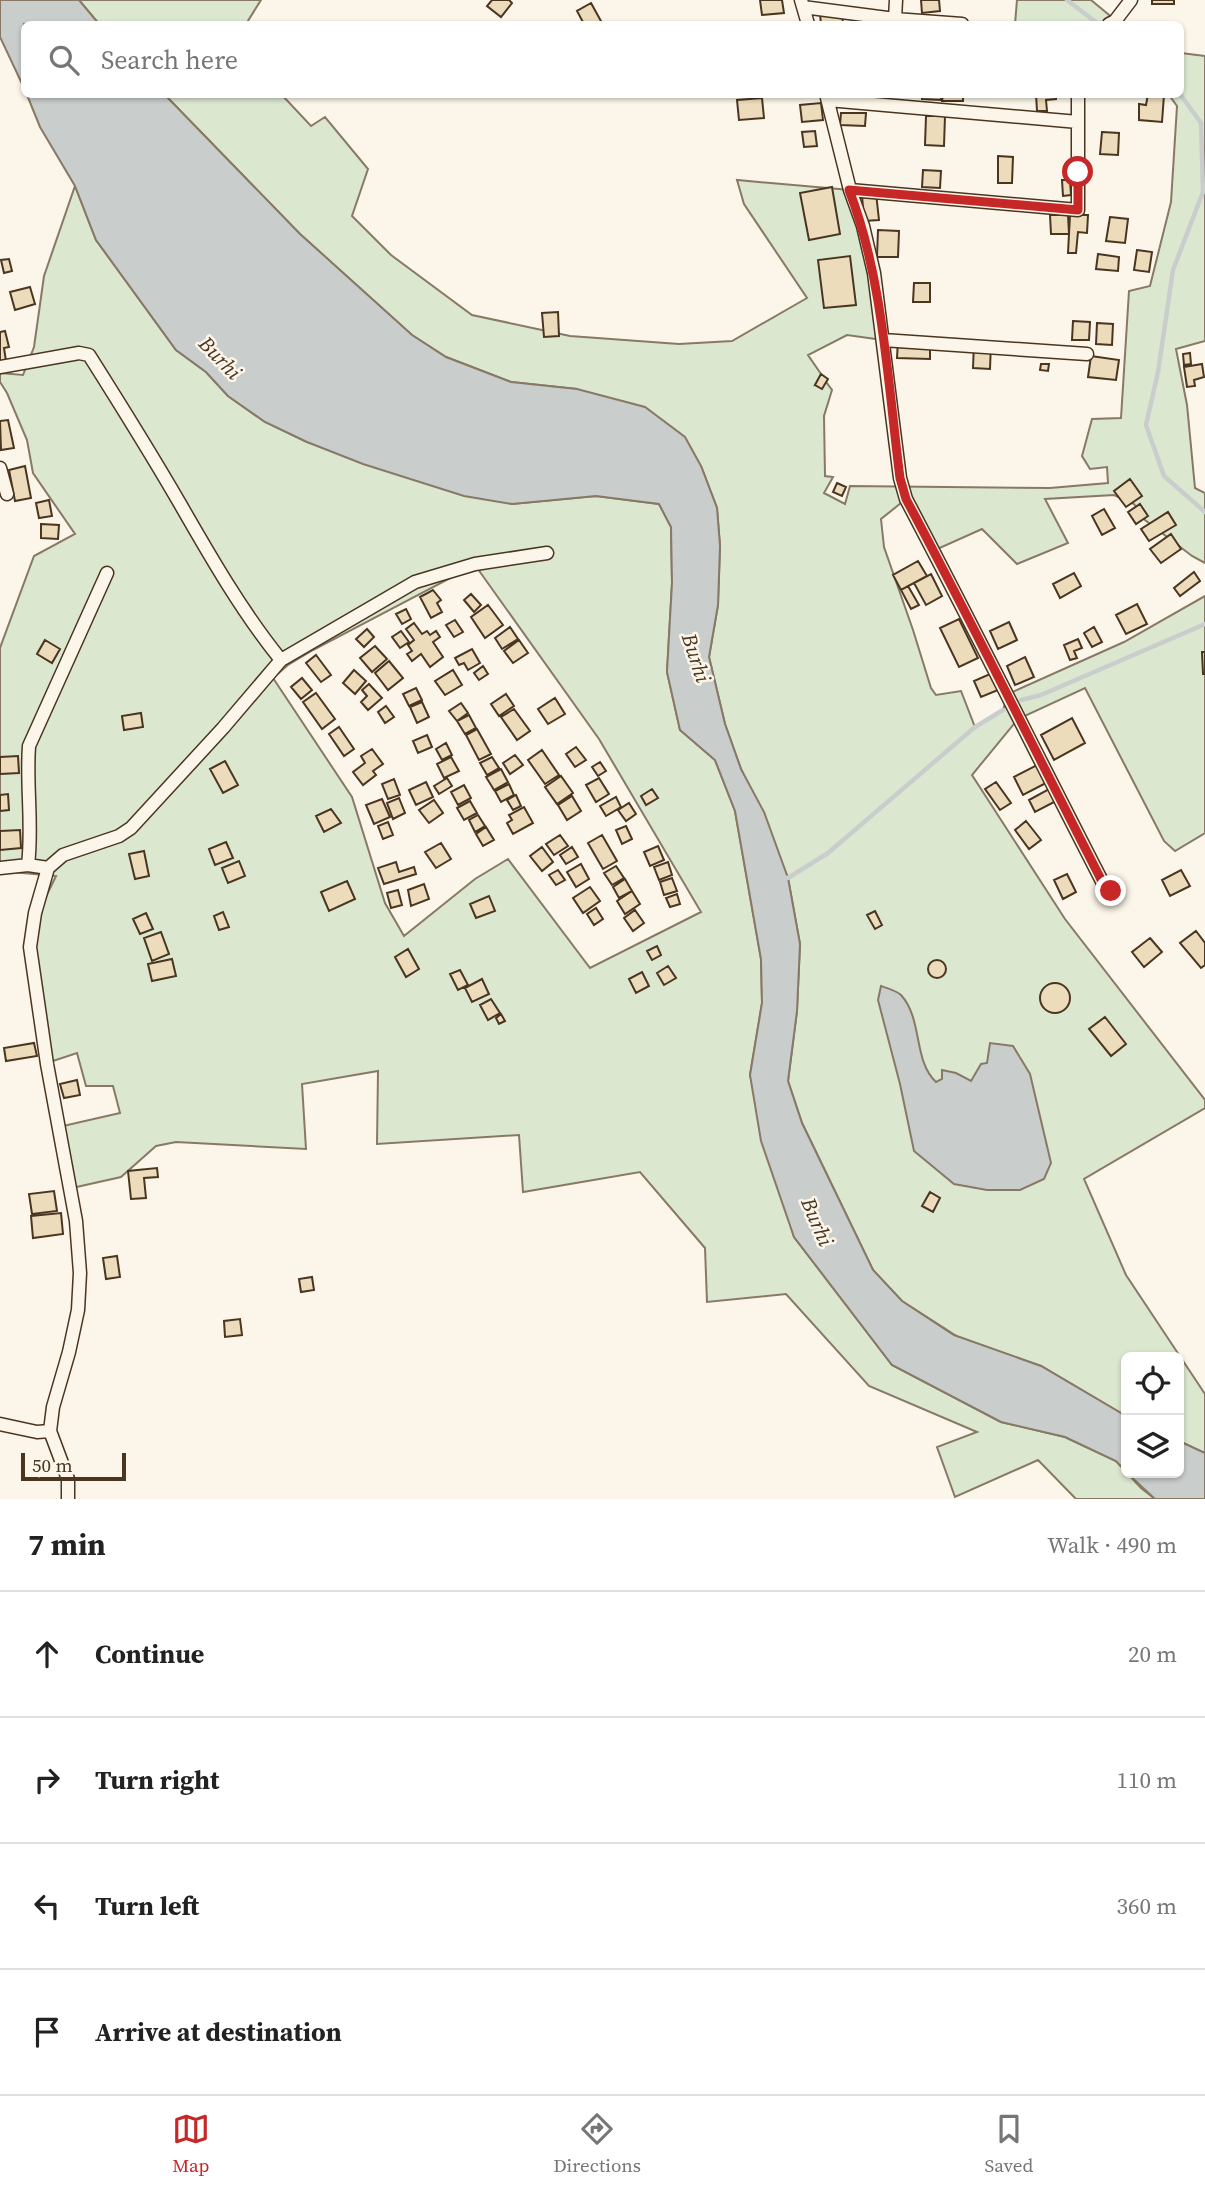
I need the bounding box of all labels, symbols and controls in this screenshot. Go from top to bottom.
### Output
search box [21,21,1184,98]
icon: search [45,41,83,79]
text: Search here [101,42,238,78]
route start [1062,156,1093,187]
water label: Burhi [192,329,249,386]
water label: Burhi [675,628,718,687]
route end [1095,875,1126,906]
water label: Burhi [794,1192,841,1251]
map controls [1121,1352,1184,1478]
button: locate [1121,1352,1184,1415]
button: layers [1121,1415,1184,1478]
scale bar [21,1450,126,1482]
text: 50 m [32,1452,73,1478]
text: 7 min [28,1524,106,1565]
text: Walk · 490 m [1047,1529,1177,1561]
icon: ahead [28,1635,66,1673]
text: Continue [95,1636,204,1672]
text: 20 m [1128,1638,1177,1670]
icon: right [28,1761,66,1799]
text: Turn right [95,1762,219,1798]
text: 110 m [1116,1764,1177,1796]
icon: left [28,1887,66,1925]
text: Turn left [95,1888,199,1924]
text: 360 m [1116,1890,1177,1922]
icon: arrive [28,2013,66,2051]
text: Arrive at destination [95,2014,342,2050]
tab: Map [172,2110,210,2178]
tab: Directions [553,2110,641,2178]
tab: Saved [985,2110,1033,2178]

